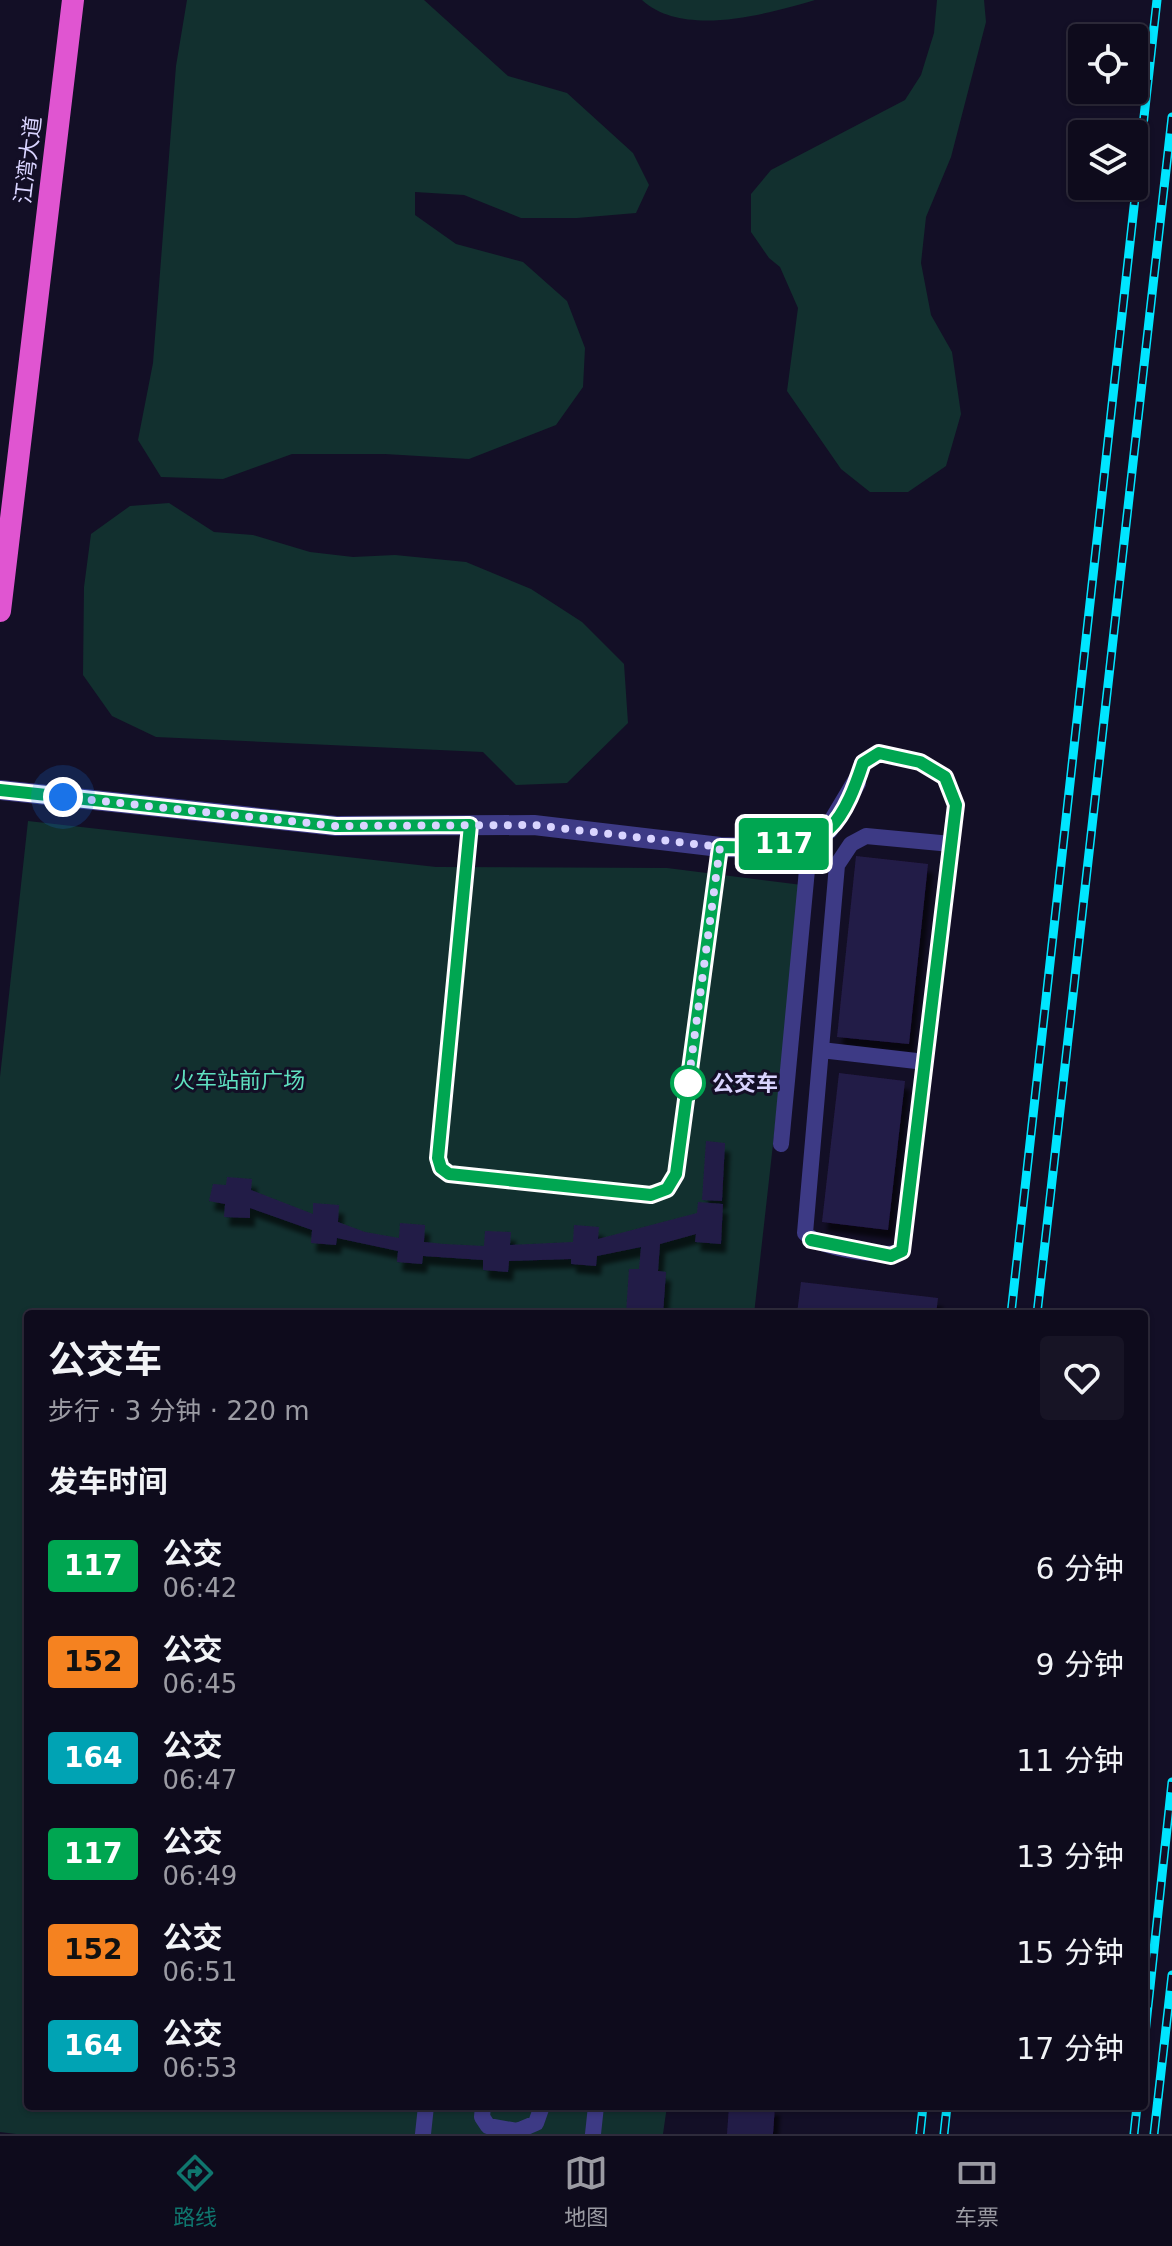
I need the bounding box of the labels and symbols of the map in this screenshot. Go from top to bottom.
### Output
street label: 江湾大道 [10,115,46,205]
your location [43,777,83,817]
line badge: 117 [738,818,830,870]
marker: 公交车 [671,1066,705,1100]
park label: 火车站前广场 [173,1068,305,1093]
place label: 公交车 [712,1071,778,1096]

